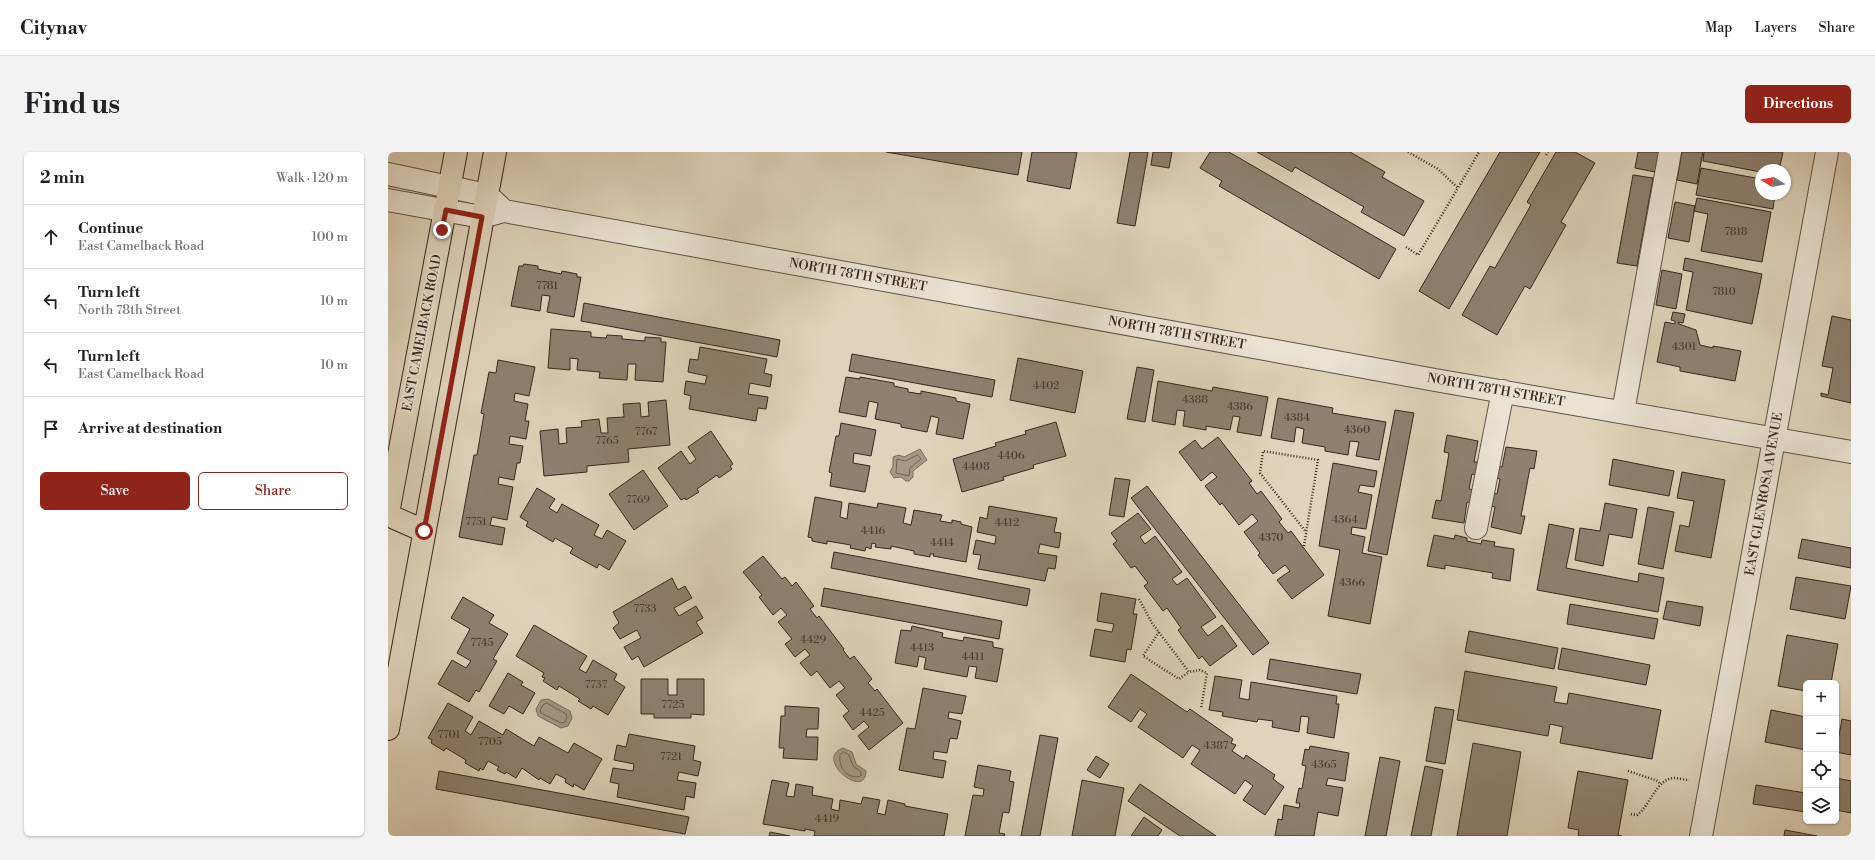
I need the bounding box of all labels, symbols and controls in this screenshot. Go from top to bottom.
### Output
text: Citynav [20,16,87,40]
text: Map [1705,19,1732,37]
text: Layers [1754,19,1797,37]
text: Share [1819,19,1855,37]
button: Directions [1745,85,1851,123]
text: Find us [24,87,120,122]
north arrow [1755,164,1791,200]
text: 2 min [40,167,85,189]
text: Walk · 120 m [276,170,348,186]
text: Continue [78,219,143,238]
route end [433,221,451,239]
house number: 7818 [1724,225,1748,239]
icon: ahead [40,226,62,248]
text: 100 m [312,229,348,245]
text: East Camelback Road [78,238,204,254]
street label: EAST CAMELBACK ROAD [399,253,445,413]
street label: NORTH 78TH STREET [788,255,928,295]
house number: 7781 [536,279,558,293]
text: Turn left [78,283,140,302]
house number: 7810 [1712,285,1736,299]
icon: left [40,290,62,312]
text: 10 m [320,293,348,309]
text: North 78th Street [78,302,181,318]
street label: NORTH 78TH STREET [1107,313,1247,353]
house number: 4301 [1672,340,1696,354]
text: Turn left [78,347,140,366]
icon: left [40,354,62,376]
text: 10 m [320,357,348,373]
text: East Camelback Road [78,366,204,382]
street label: NORTH 78TH STREET [1426,370,1566,410]
house number: 4402 [1033,379,1059,393]
house number: 4388 [1182,393,1208,407]
house number: 4386 [1227,400,1253,414]
house number: 4384 [1284,411,1310,425]
street label: EAST GLENROSA AVENUE [1742,411,1786,577]
icon: arrive [40,418,62,440]
text: Arrive at destination [78,419,222,438]
house number: 4360 [1344,423,1370,437]
house number: 7767 [635,425,658,439]
house number: 7765 [595,434,619,448]
house number: 4406 [997,449,1025,463]
house number: 4408 [962,460,990,474]
button: Save [40,472,190,510]
button: Share [198,472,348,510]
house number: 7769 [626,493,650,507]
house number: 4364 [1332,513,1358,527]
house number: 7751 [465,515,487,529]
house number: 4412 [995,516,1019,530]
route start [415,522,433,540]
house number: 4416 [861,524,885,538]
house number: 4370 [1259,531,1283,545]
house number: 4414 [930,536,955,550]
house number: 4366 [1339,576,1365,590]
house number: 7733 [633,602,657,616]
house number: 4429 [800,633,826,647]
house number: 7745 [470,636,494,650]
house number: 4413 [910,641,934,655]
house number: 4411 [961,650,985,664]
house number: 7737 [585,678,608,692]
map controls [1803,680,1839,824]
button: + [1803,680,1839,716]
house number: 7725 [661,698,685,712]
house number: 4425 [859,706,885,720]
button: − [1803,716,1839,752]
house number: 7701 [438,728,461,742]
house number: 7705 [478,735,502,749]
house number: 4387 [1204,739,1229,753]
house number: 7721 [660,750,682,764]
button: locate [1803,752,1839,788]
house number: 4365 [1311,758,1337,772]
button: layers [1803,788,1839,824]
house number: 4419 [815,812,839,826]

